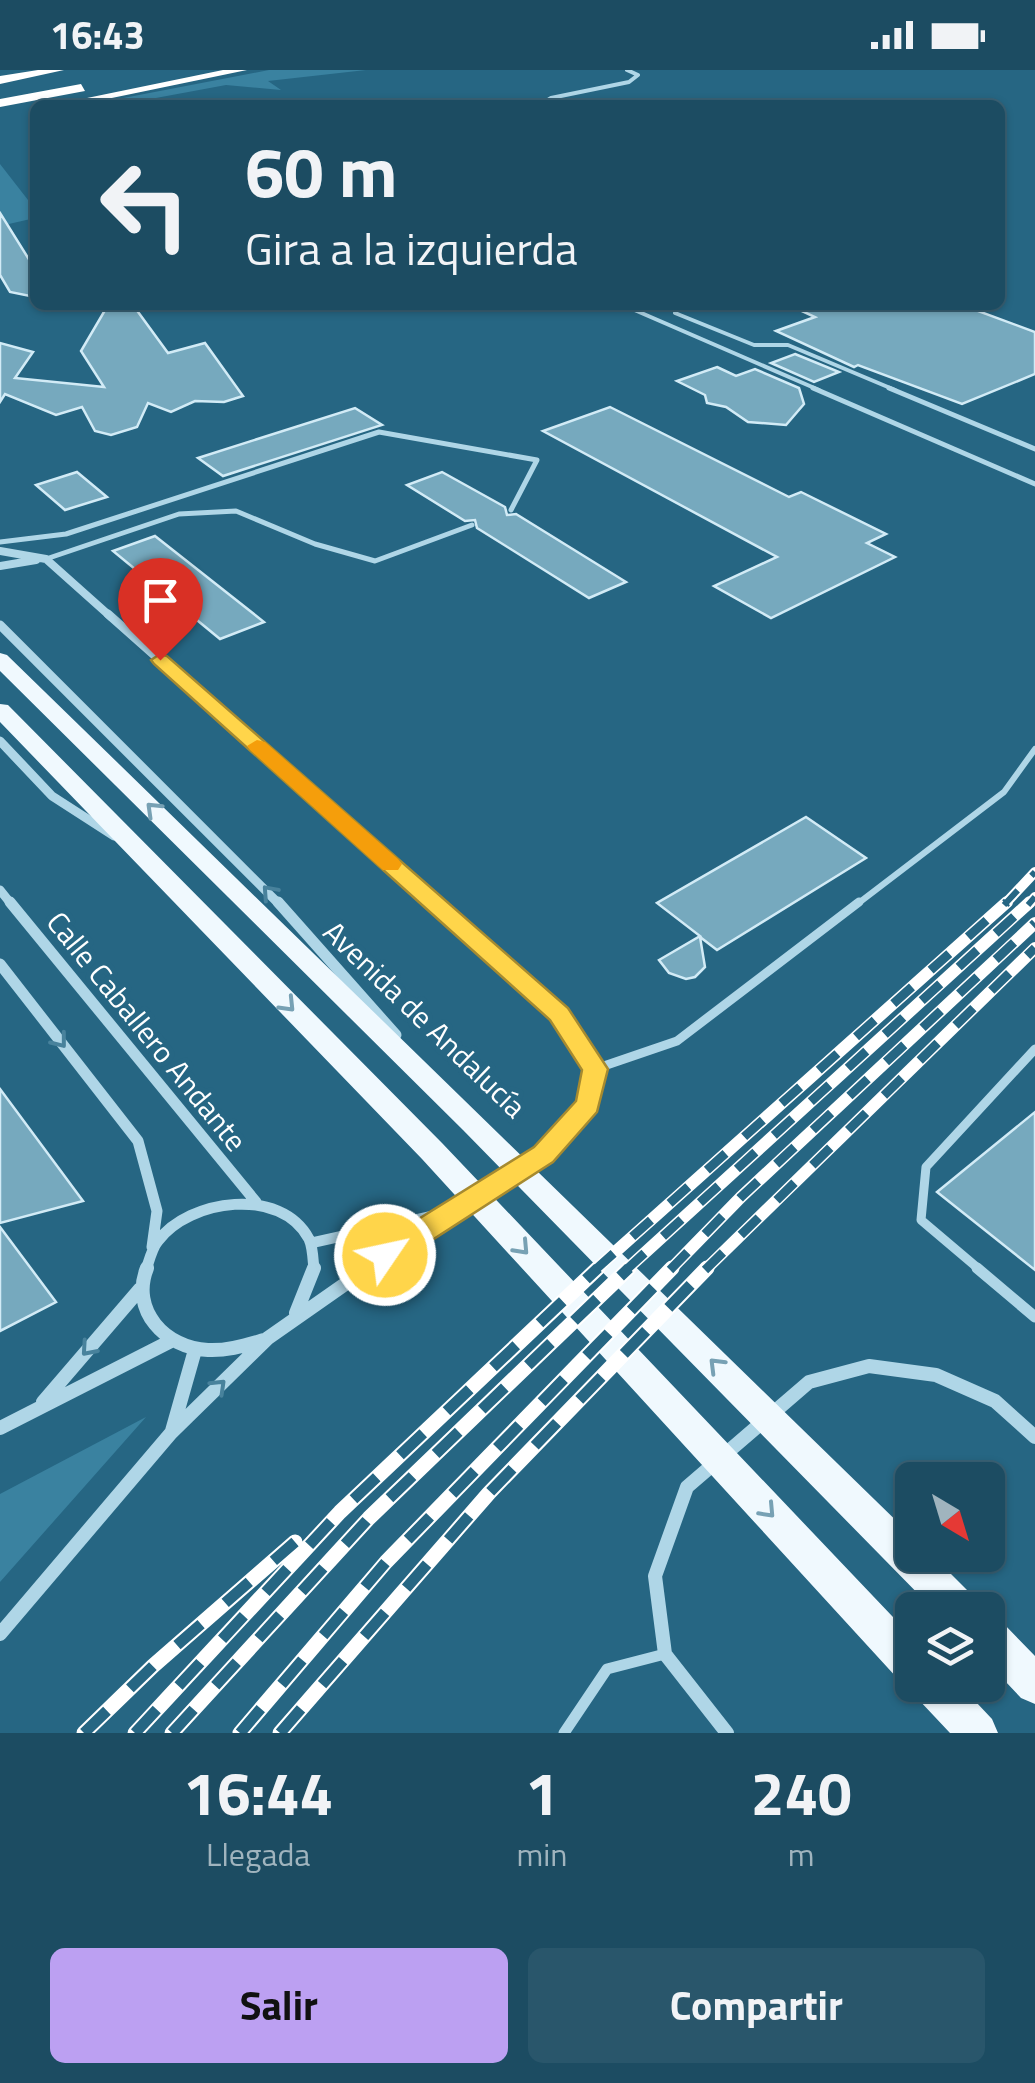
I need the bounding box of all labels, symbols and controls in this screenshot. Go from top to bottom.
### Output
text: 16:43 [50,6,145,64]
text: 60 m [245,118,398,224]
icon: left [80,140,210,270]
text: Gira a la izquierda [245,214,578,282]
pin [118,558,203,661]
icon: arrive [133,573,188,628]
one-way arrow [147,803,165,821]
one-way arrow [263,885,281,904]
street label: Calle Caballero Andante [36,901,258,1161]
street label: Avenida de Andalucía [313,910,537,1128]
one-way arrow [277,993,295,1011]
one-way arrow [48,1030,66,1048]
position arrow [333,1203,437,1307]
one-way arrow [510,1236,528,1255]
one-way arrow [82,1337,100,1356]
one-way arrow [710,1358,728,1376]
one-way arrow [208,1379,226,1397]
north arrow [895,1462,1005,1572]
map controls [895,1462,1005,1702]
one-way arrow [756,1499,774,1518]
button: layers [895,1592,1005,1702]
text: 16:44 [183,1747,333,1838]
text: 1 [525,1747,559,1838]
text: 240 [751,1747,852,1838]
text: Llegada [206,1830,310,1878]
text: min [516,1830,567,1878]
text: m [788,1830,815,1878]
button: Salir [50,1948,508,2063]
button: Compartir [528,1948,985,2063]

